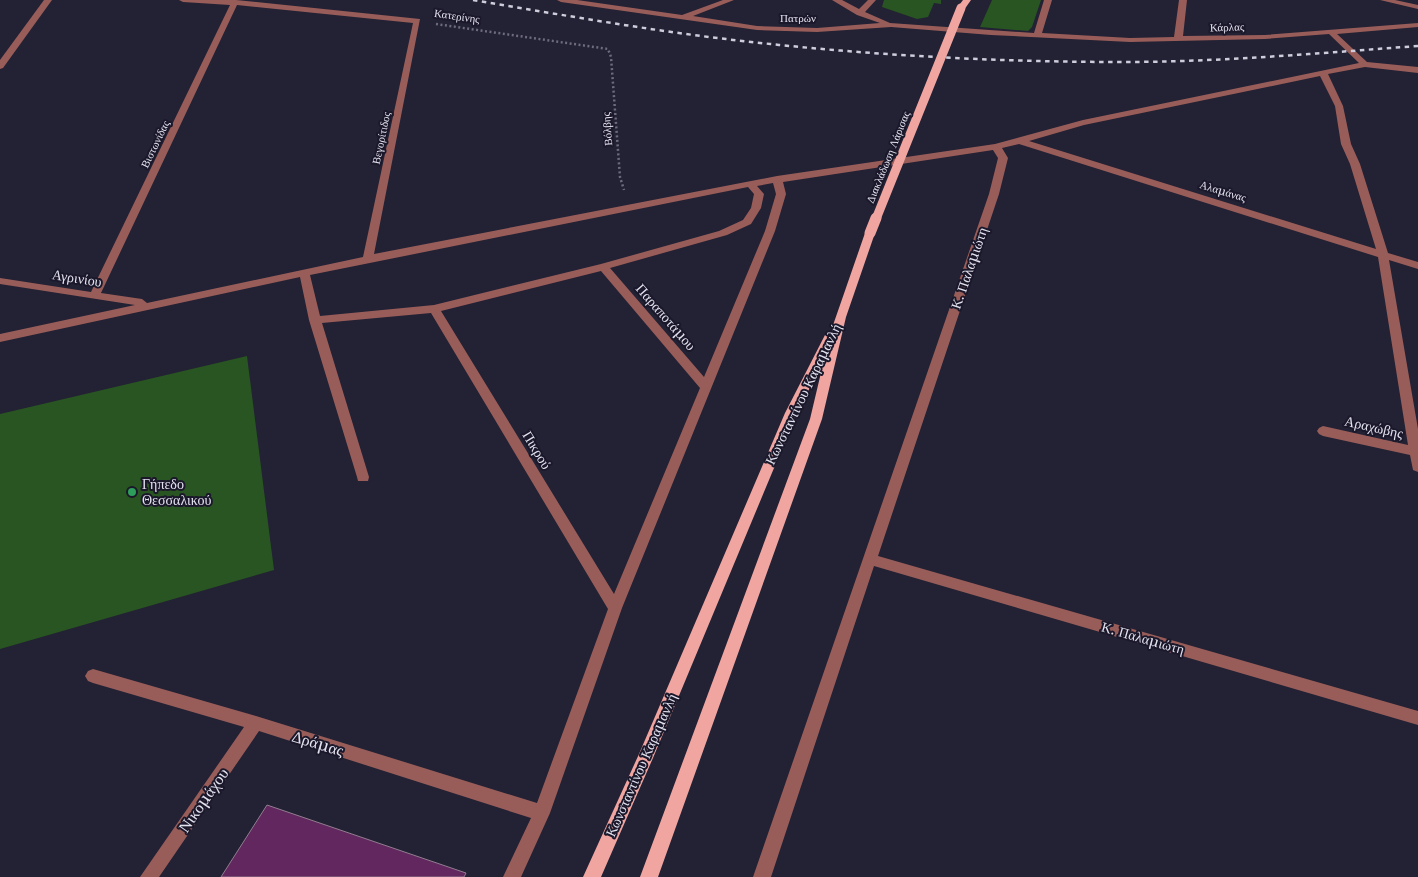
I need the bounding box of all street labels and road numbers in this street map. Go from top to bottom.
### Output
street label: Κατερίνης [433,6,481,26]
street label: Πατρών [780,11,816,25]
street label: Κάρλας [1210,19,1245,35]
street label: Διακλάδωση Λάρισας [863,108,913,205]
street label: Βεγορίτιδος [369,110,394,165]
street label: Βόλβης [599,111,615,146]
street label: Βιστωνίδας [138,117,173,170]
street label: Αλαμάνας [1198,177,1249,205]
street label: Κ. Παλαμιώτη [947,225,991,311]
street label: Αγρινίου [51,265,103,291]
street label: Παραποτάμου [632,280,700,354]
street label: Κωνσταντίνου Καραμανλή [761,321,845,467]
street label: Αραχώβης [1343,412,1405,443]
street label: Πικρού [519,427,556,473]
street label: Κ. Παλαμιώτη [1099,618,1187,658]
street label: Κωνσταντίνου Καραμανλή [601,691,681,839]
street label: Δράμας [290,726,347,760]
street label: Νικομάχου [174,764,233,836]

